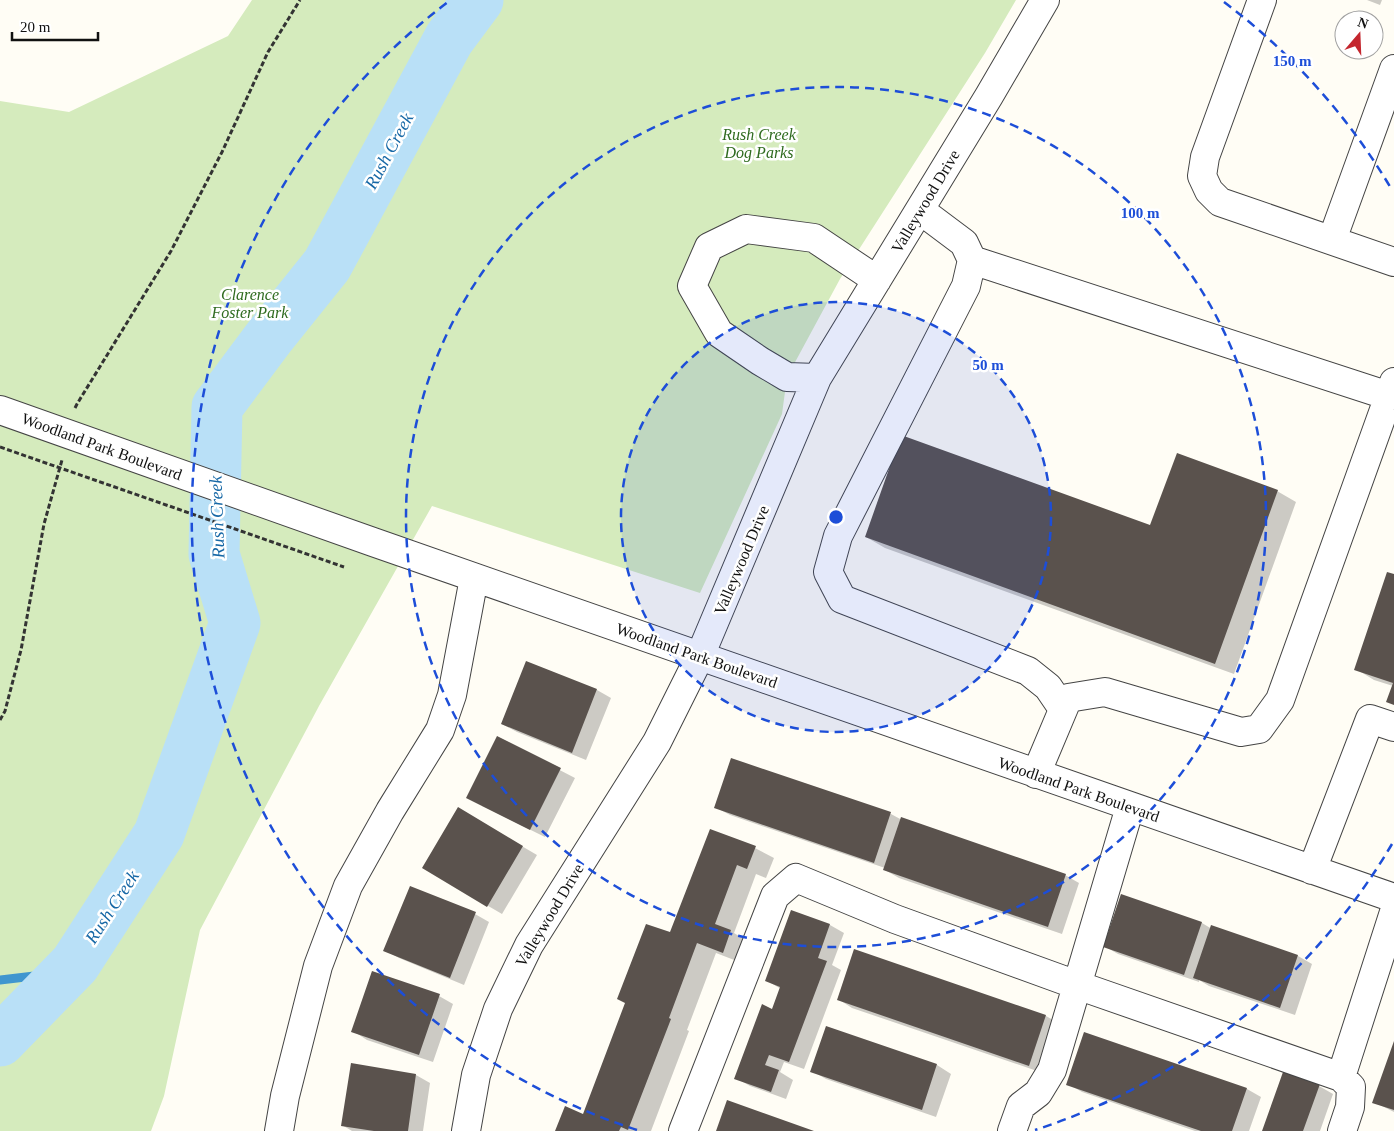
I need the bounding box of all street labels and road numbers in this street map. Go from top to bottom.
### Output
street label: Valleywood Drive [888,147,964,256]
street label: Woodland Park Boulevard [19,410,184,483]
street label: Valleywood Drive [711,503,773,618]
street label: Woodland Park Boulevard [614,620,780,691]
street label: Woodland Park Boulevard [996,754,1162,825]
street label: Valleywood Drive [512,861,588,970]

